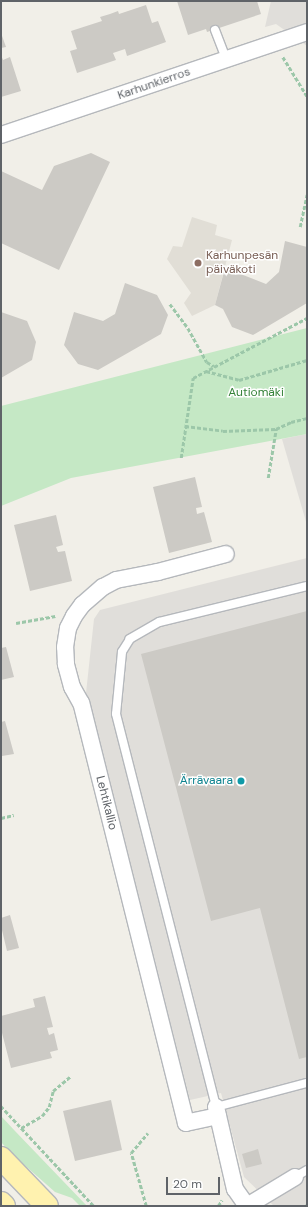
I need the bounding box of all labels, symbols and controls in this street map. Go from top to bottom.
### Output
street label: Karhunkierros [116,65,192,103]
place label: Karhunpesän päiväkoti [206,249,278,277]
marker: Karhunpesän päiväkoti [193,258,203,268]
park label: Autiomäki [228,386,284,400]
street label: Lehtikallio [92,774,120,832]
place label: Ärrävaara [180,774,233,788]
marker: Ärrävaara [236,776,246,786]
scale bar [168,1169,222,1195]
text: 20 m [173,1176,202,1192]

